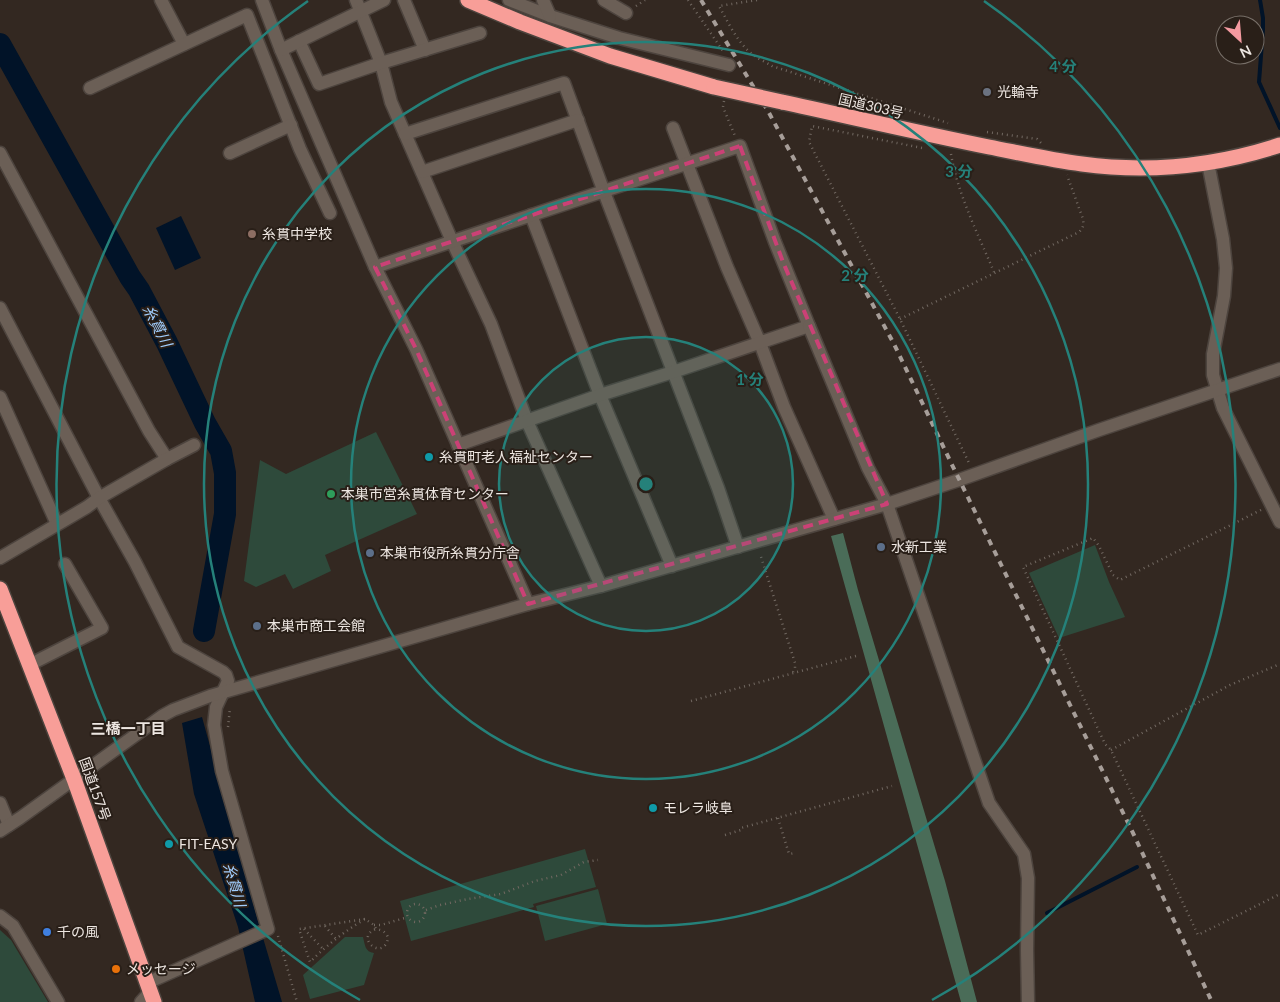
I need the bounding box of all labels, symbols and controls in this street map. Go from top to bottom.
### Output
north arrow [1215,15,1265,65]
text: N [1237,42,1254,62]
text: 4 分 [1049,57,1077,75]
place label: 光輪寺 [997,83,1039,100]
marker: 光輪寺 [981,86,993,98]
street label: 国道303号 [837,90,905,121]
text: 3 分 [945,162,973,180]
place label: 糸貫中学校 [262,225,332,242]
marker: 糸貫中学校 [246,228,258,240]
text: 2 分 [841,266,869,284]
water label: 糸貫川 [140,301,177,351]
text: 1 分 [736,370,764,388]
place label: 糸貫町老人福祉センター [439,448,593,465]
marker: 糸貫町老人福祉センター [423,451,435,463]
centre of rings [637,475,655,493]
place label: 本巣市営糸貫体育センター [341,485,509,502]
marker: 本巣市営糸貫体育センター [325,488,337,500]
place label: 水新工業 [891,538,947,555]
marker: 水新工業 [875,541,887,553]
place label: 本巣市役所糸貫分庁舎 [380,544,520,561]
marker: 本巣市役所糸貫分庁舎 [364,547,376,559]
place label: 本巣市商工会館 [267,617,365,634]
marker: 本巣市商工会館 [251,620,263,632]
district label: 三橋一丁目 [90,719,166,737]
street label: 国道157号 [76,755,115,823]
place label: モレラ岐阜 [663,799,733,816]
marker: モレラ岐阜 [647,802,659,814]
place label: FIT-EASY [179,835,237,852]
marker: FIT-EASY [163,838,175,850]
water label: 糸貫川 [220,861,250,911]
place label: 千の風 [57,923,99,940]
marker: 千の風 [41,926,53,938]
place label: メッセージ [126,960,196,977]
marker: メッセージ [110,963,122,975]

